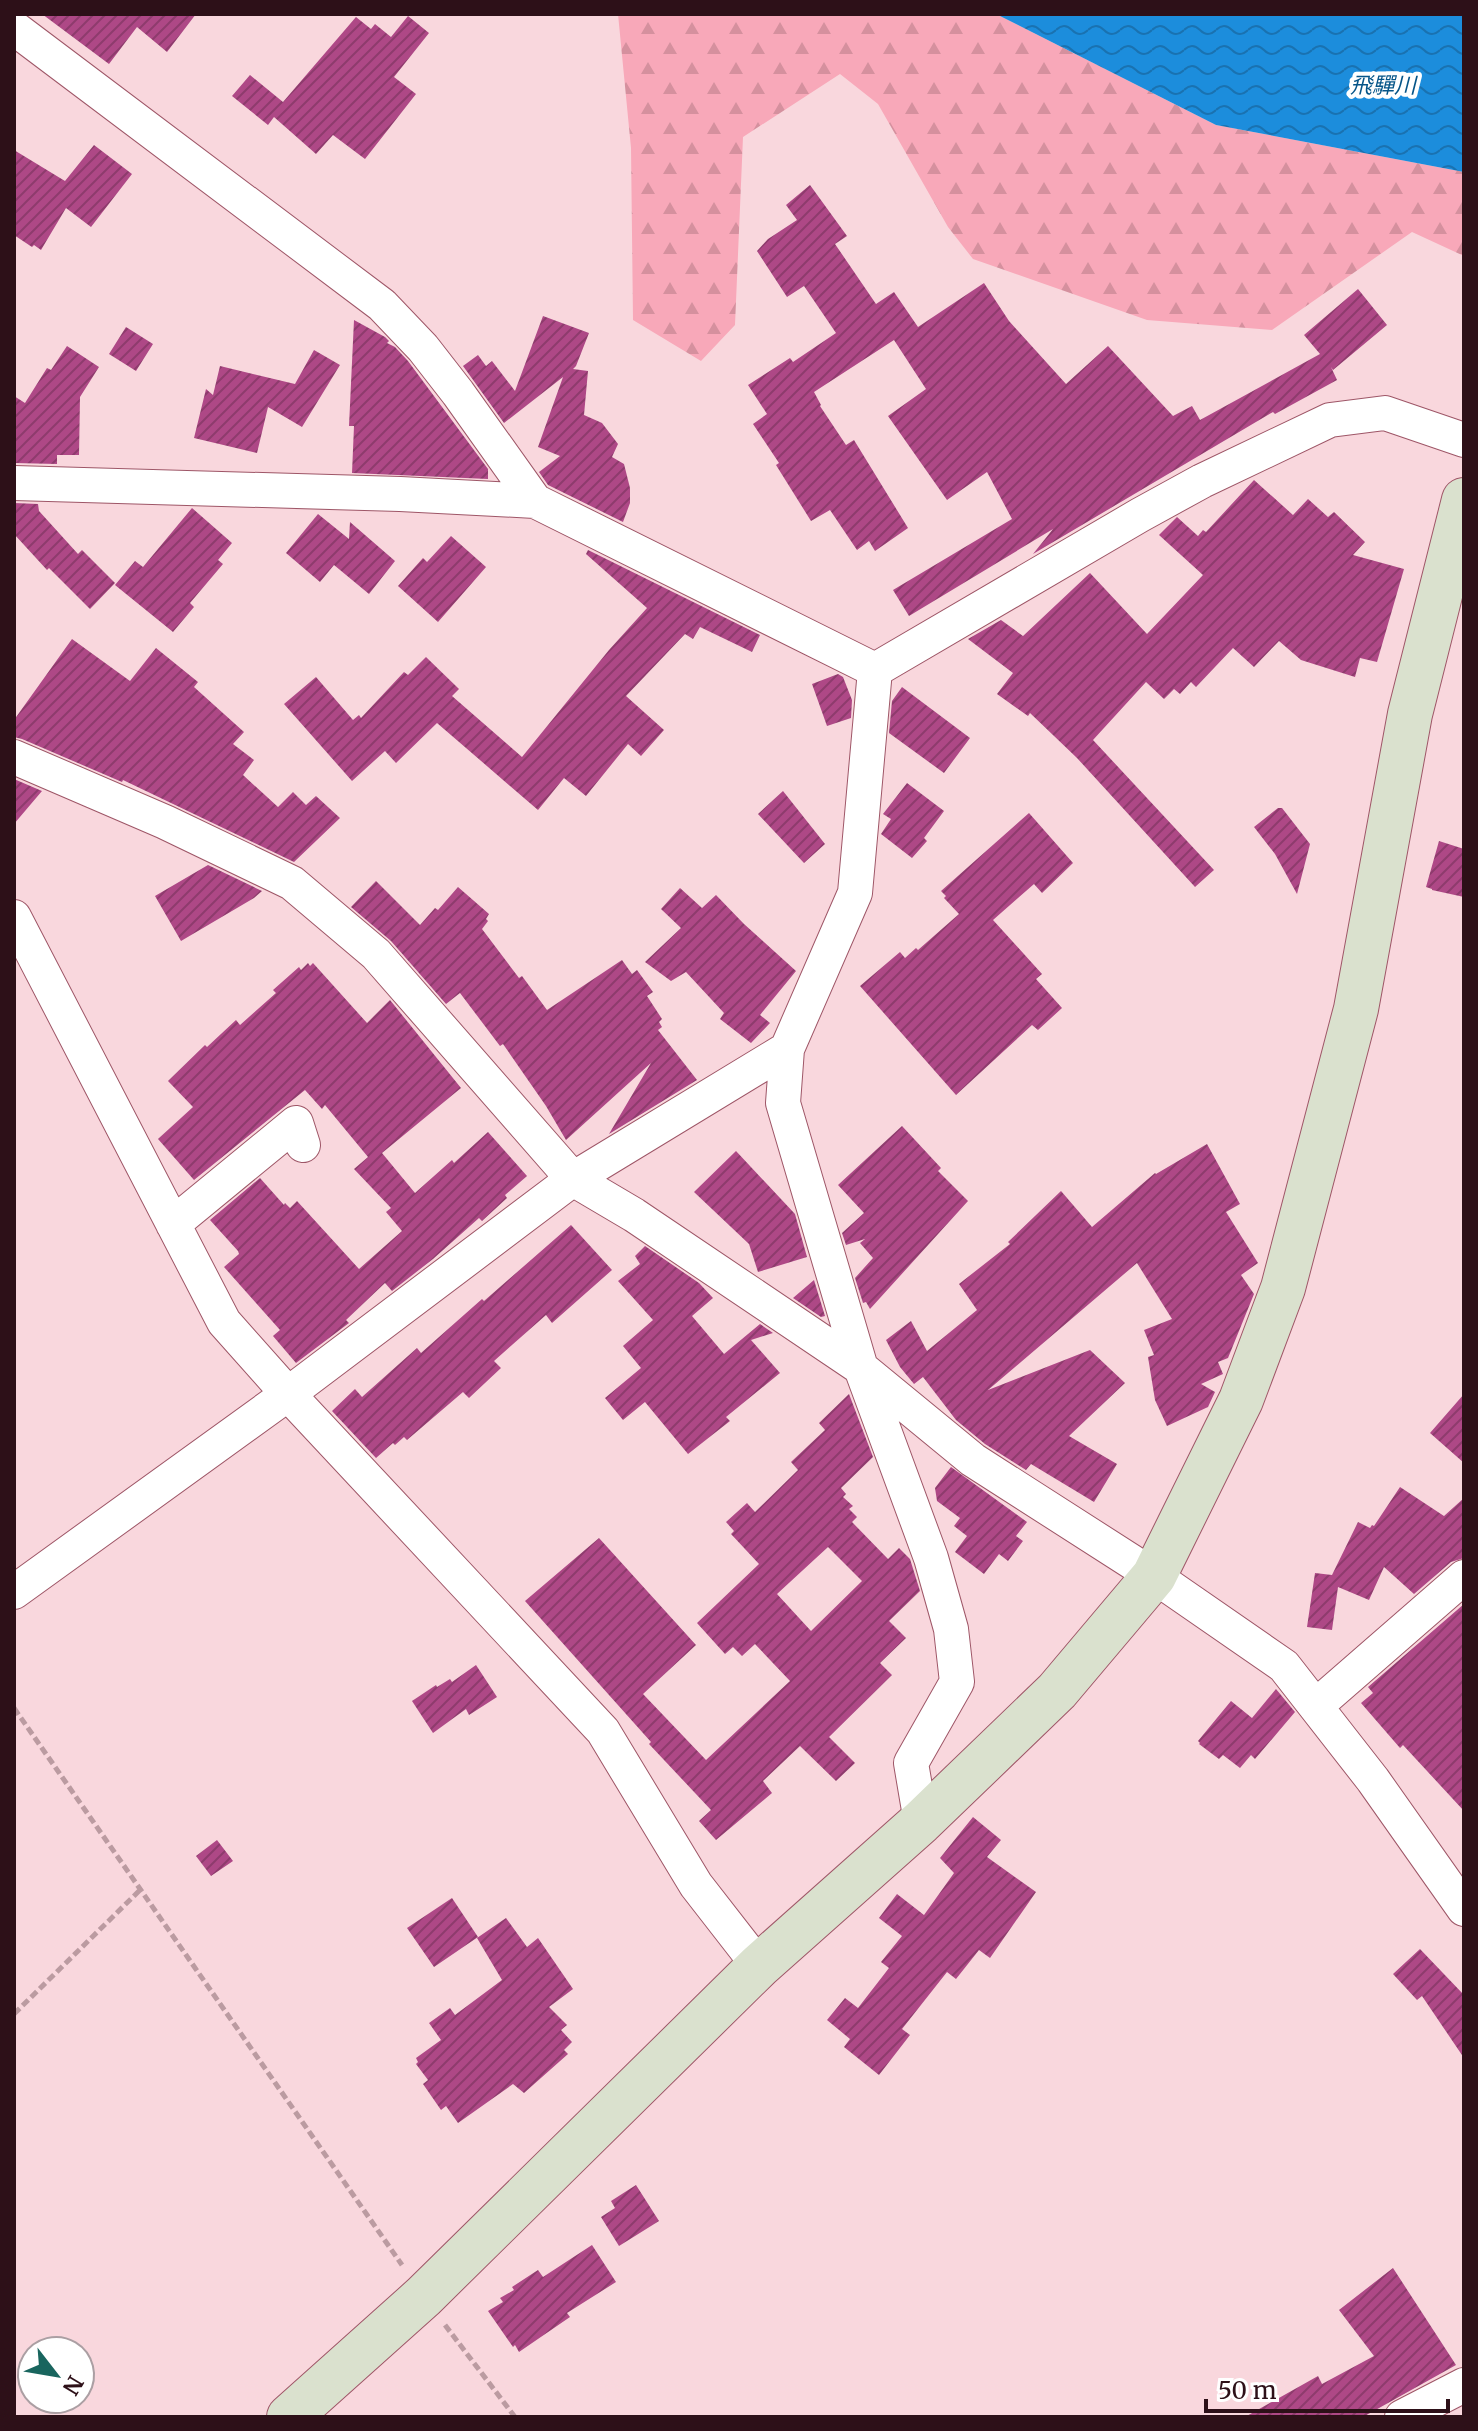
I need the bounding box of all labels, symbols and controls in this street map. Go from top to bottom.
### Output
water label: 飛驒川 [1350,71,1418,99]
north arrow [16,2335,96,2415]
scale bar [1206,2363,1448,2413]
text: N [56,2371,90,2400]
text: 50 m [1218,2375,1277,2406]

